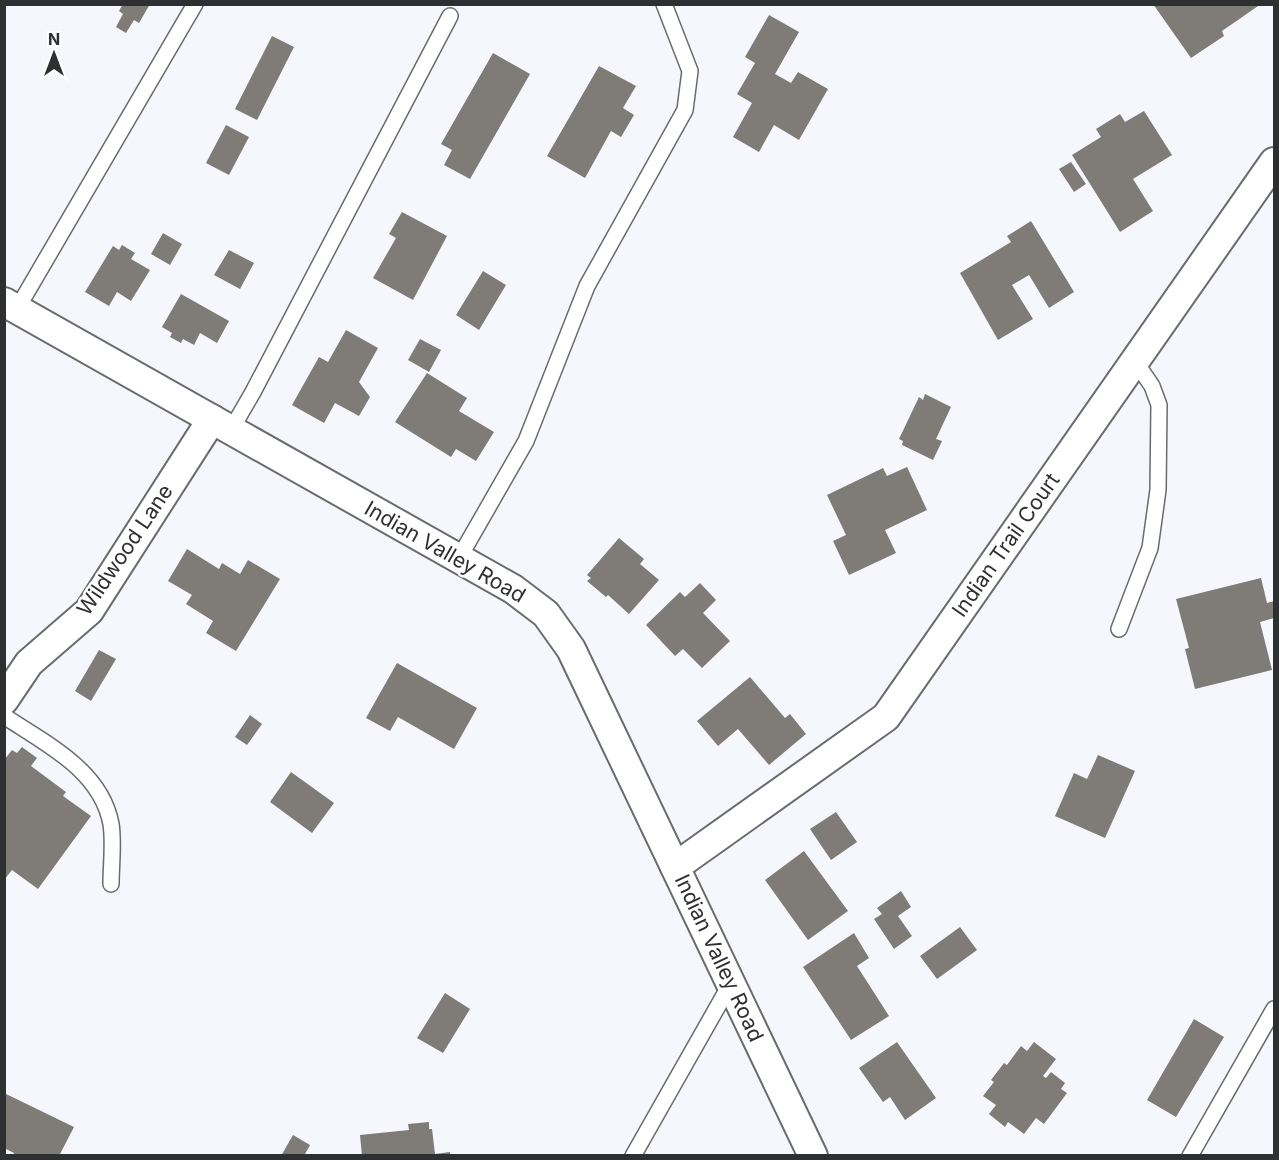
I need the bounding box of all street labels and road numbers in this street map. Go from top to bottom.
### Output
street label: Indian Trail Court [947,468,1065,621]
street label: Wildwood Lane [72,479,178,620]
street label: Indian Valley Road [360,495,530,608]
street label: Indian Valley Road [670,870,769,1045]

